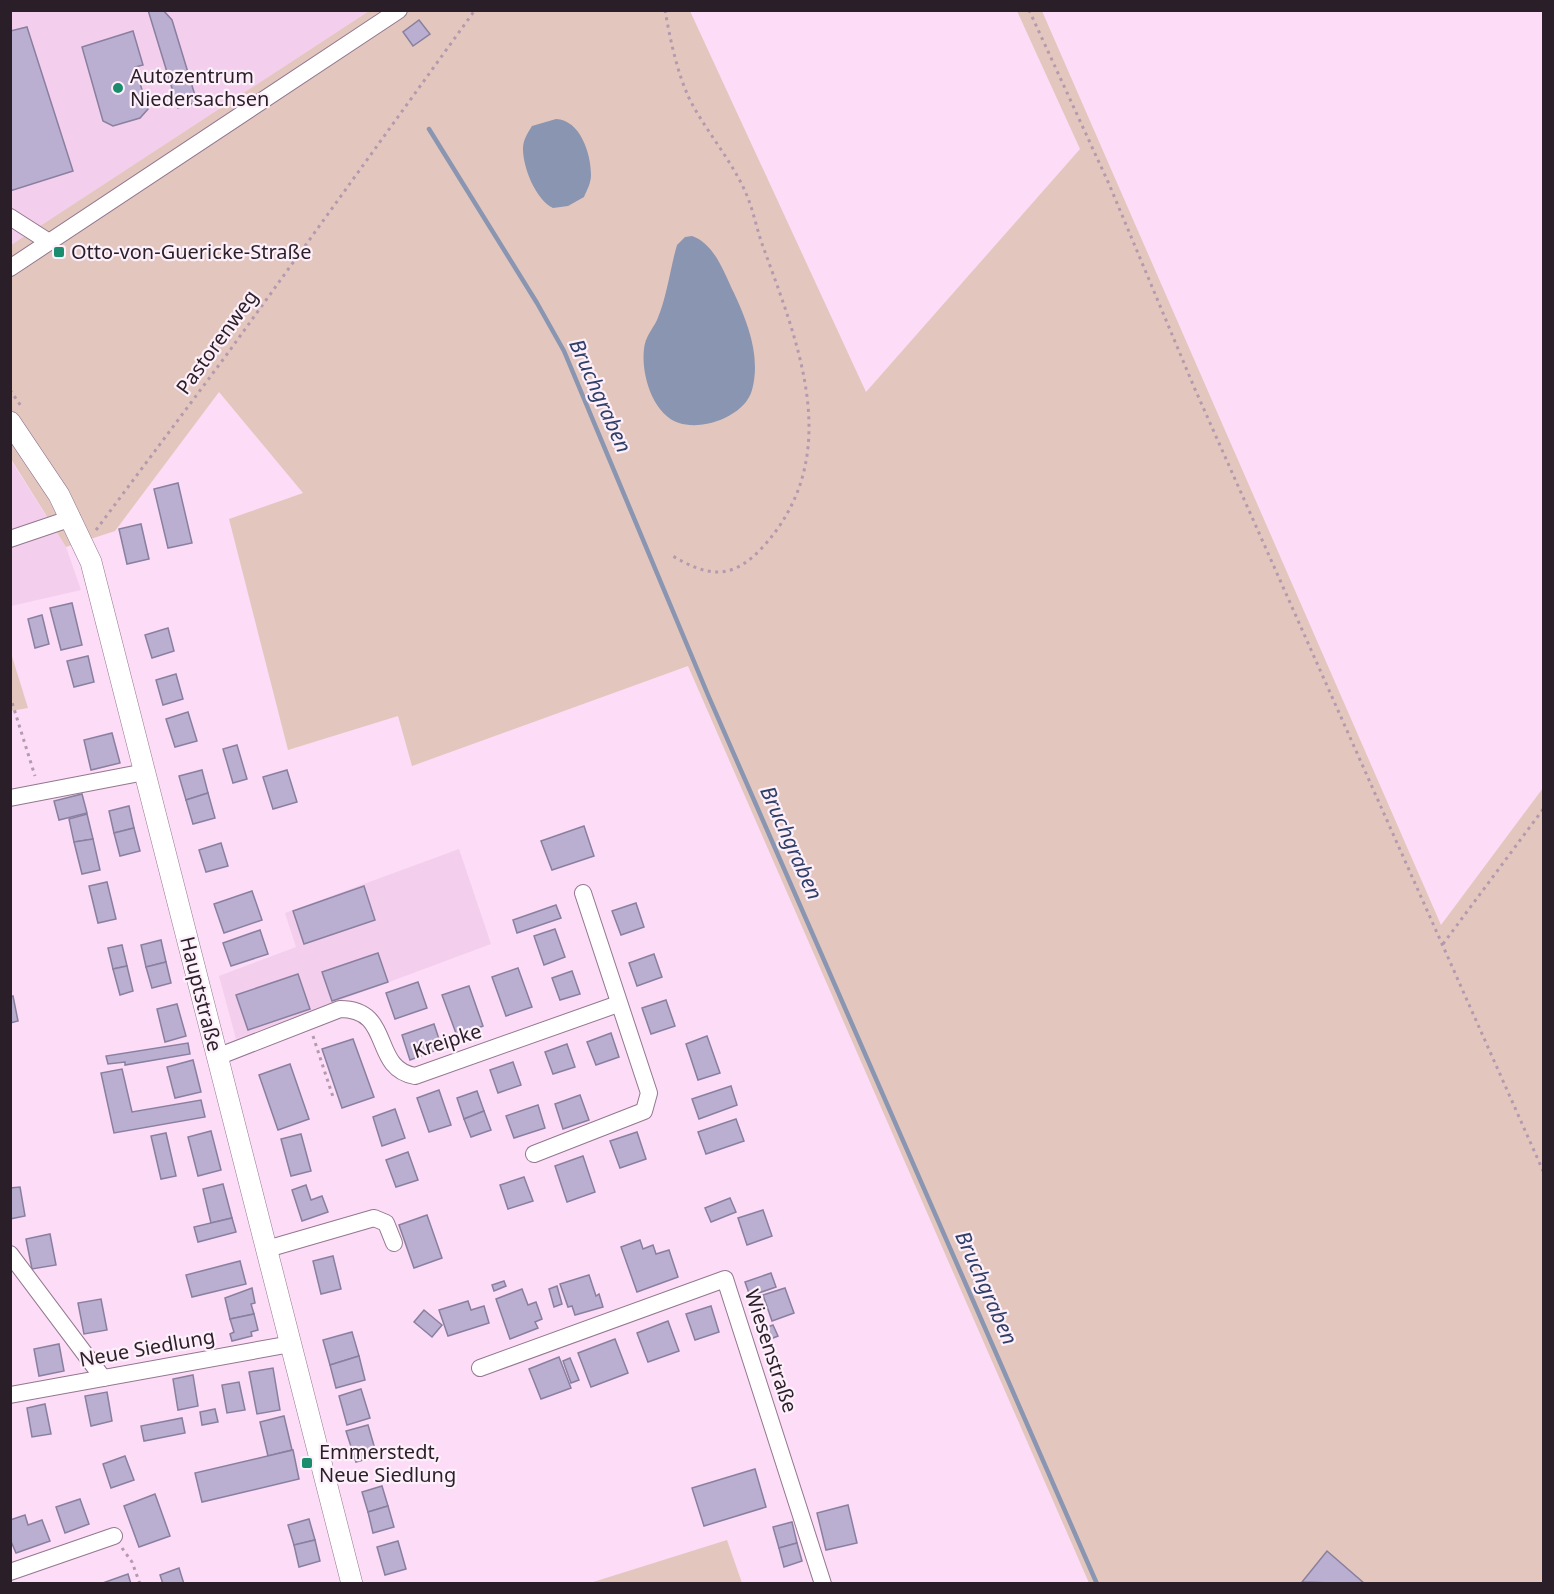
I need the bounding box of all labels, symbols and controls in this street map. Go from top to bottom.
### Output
place label: Autozentrum Niedersachsen [130,62,269,112]
marker: Autozentrum Niedersachsen [111,81,125,95]
place label: Otto-von-Guericke-Straße [71,238,311,265]
marker: Otto-von-Guericke-Straße [52,245,66,259]
street label: Pastorenweg [170,284,264,399]
water label: Bruchgraben [563,334,638,457]
water label: Bruchgraben [754,781,829,904]
street label: Hauptstraße [174,934,229,1054]
street label: Kreipke [409,1017,485,1064]
water label: Bruchgraben [949,1226,1024,1349]
street label: Wiesenstraße [739,1286,804,1416]
street label: Neue Siedlung [77,1322,217,1373]
place label: Emmerstedt, Neue Siedlung [319,1438,456,1488]
marker: Emmerstedt, Neue Siedlung [300,1456,314,1470]

